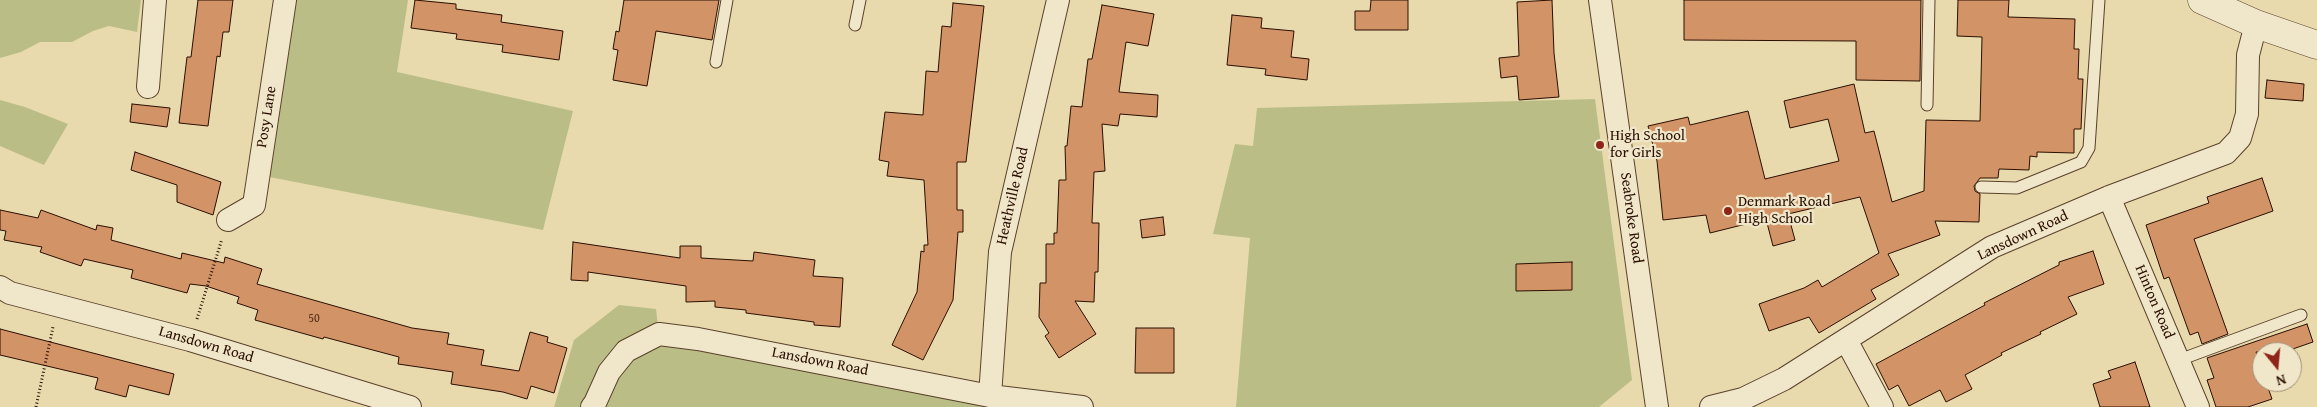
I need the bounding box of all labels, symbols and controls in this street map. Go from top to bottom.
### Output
street label: Posy Lane [253,85,281,149]
place label: High School for Girls [1610,127,1685,162]
marker: High School for Girls [1594,139,1606,151]
street label: Heathville Road [993,145,1033,247]
street label: Seabroke Road [1616,171,1646,265]
place label: Denmark Road High School [1738,193,1830,228]
marker: Denmark Road High School [1722,205,1734,217]
street label: Lansdown Road [1975,207,2071,265]
street label: Hinton Road [2130,262,2178,342]
house number: 50 [308,312,320,326]
street label: Lansdown Road [156,323,256,367]
north arrow [2252,342,2302,392]
street label: Lansdown Road [770,344,870,380]
text: N [2274,369,2288,391]

